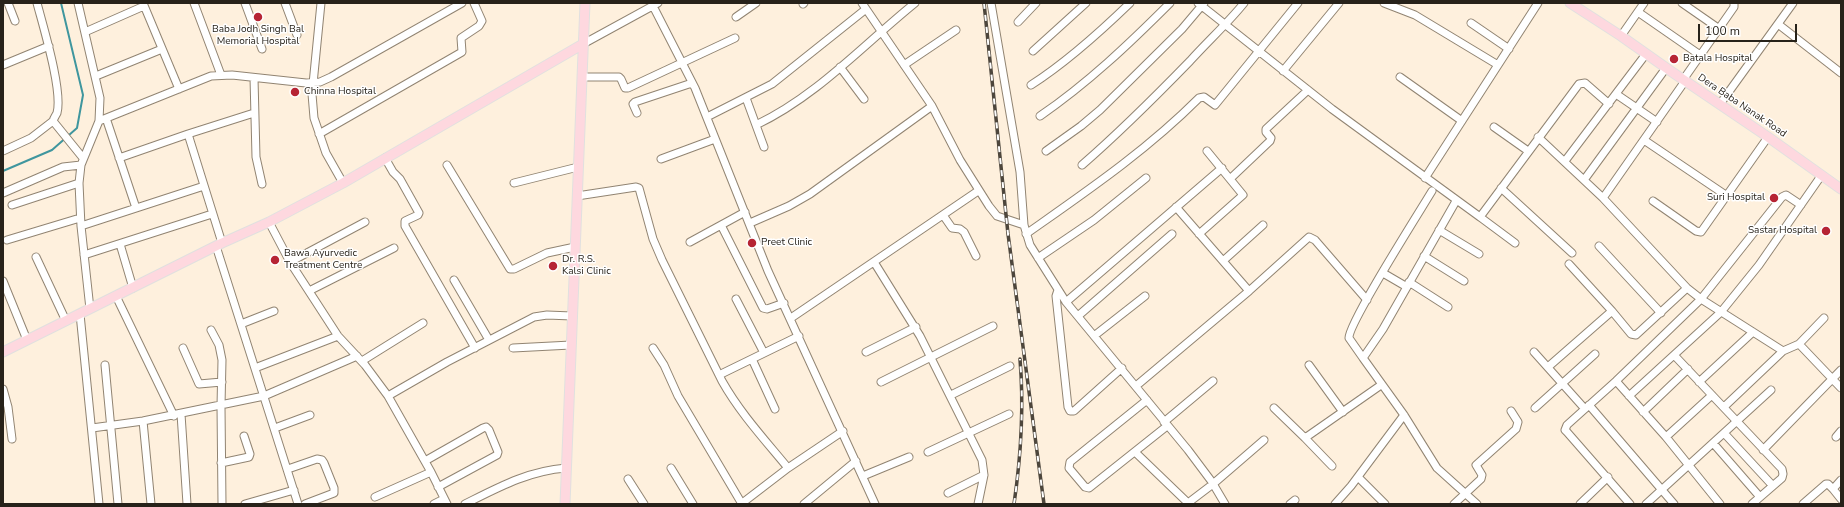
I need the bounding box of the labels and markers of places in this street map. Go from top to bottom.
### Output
marker: Baba Jodh Singh Bal Memorial Hospital [252,11,264,23]
place label: Baba Jodh Singh Bal Memorial Hospital [212,24,304,48]
marker: Batala Hospital [1668,53,1680,65]
place label: Batala Hospital [1683,53,1753,65]
marker: Chinna Hospital [289,86,301,98]
place label: Chinna Hospital [304,86,376,98]
place label: Suri Hospital [1707,192,1765,204]
marker: Suri Hospital [1768,192,1780,204]
place label: Sastar Hospital [1748,225,1817,237]
marker: Sastar Hospital [1820,225,1832,237]
marker: Preet Clinic [746,237,758,249]
place label: Preet Clinic [761,237,812,249]
place label: Bawa Ayurvedic Treatment Centre [284,248,362,272]
marker: Bawa Ayurvedic Treatment Centre [269,254,281,266]
place label: Dr. R.S. Kalsi Clinic [562,254,611,278]
marker: Dr. R.S. Kalsi Clinic [547,260,559,272]

